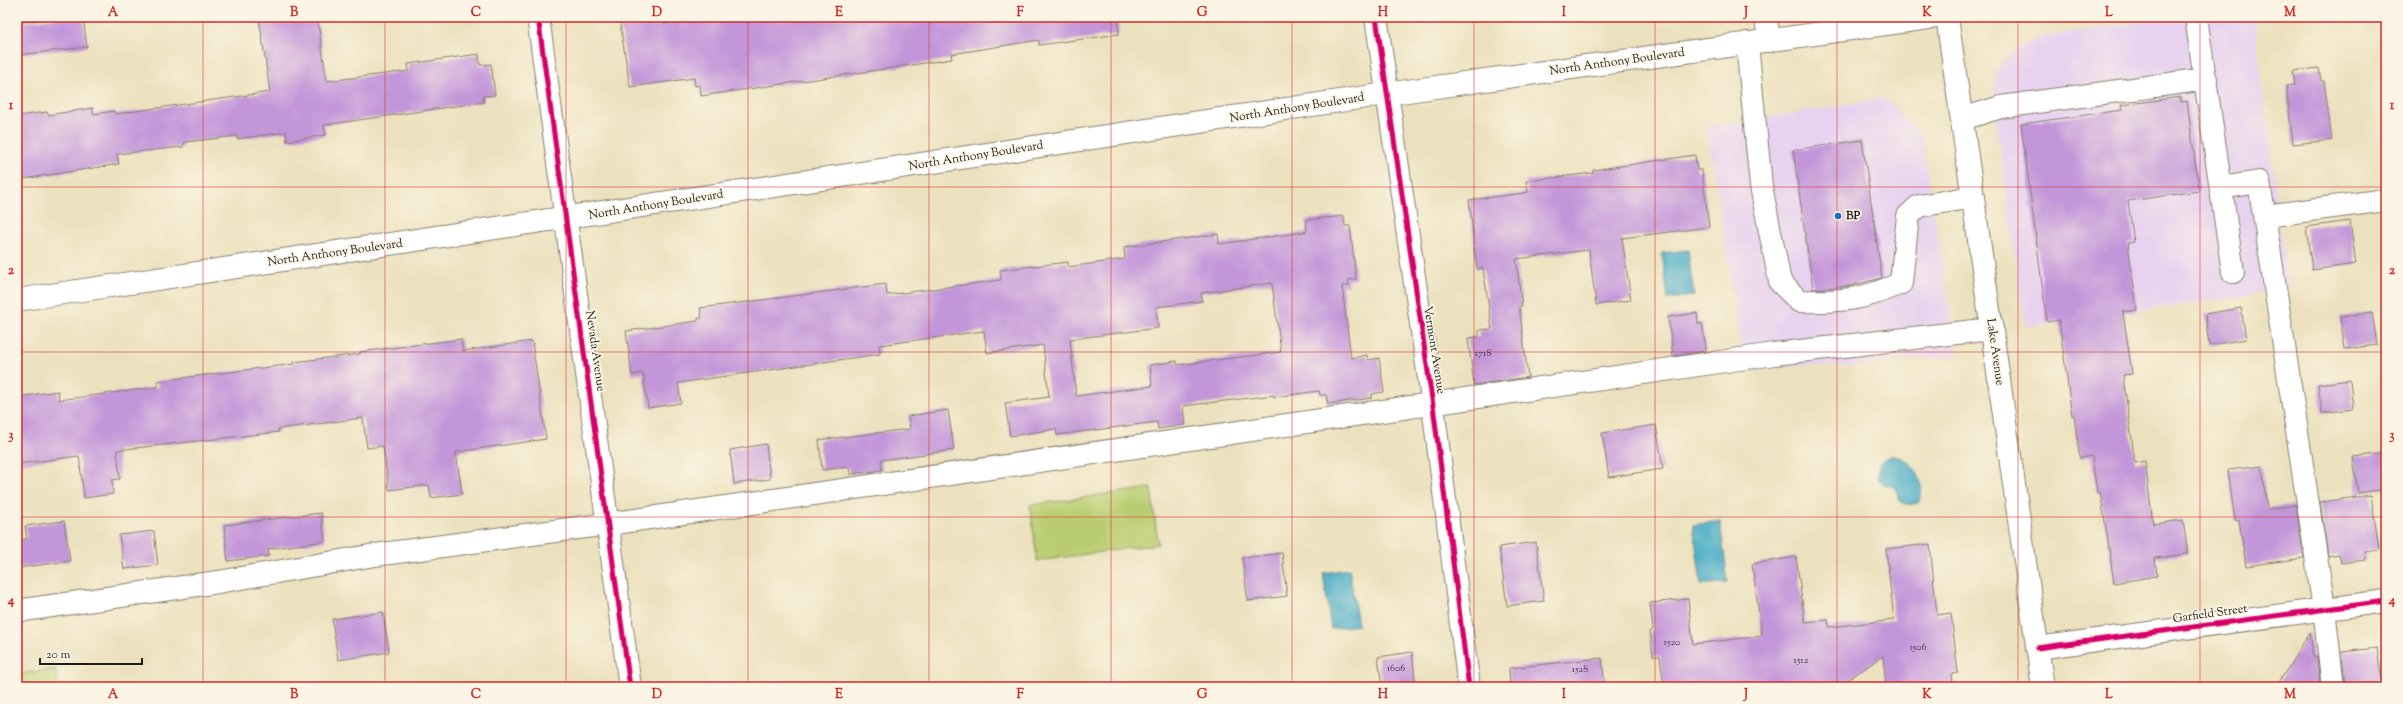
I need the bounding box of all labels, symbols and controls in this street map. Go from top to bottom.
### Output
text: A [108,4,119,22]
text: B [290,4,299,22]
text: C [471,4,481,22]
text: D [652,4,662,22]
text: E [835,4,843,22]
text: F [1016,4,1024,22]
text: G [1197,4,1208,22]
text: H [1378,4,1389,22]
text: I [1562,4,1567,22]
text: J [1743,4,1748,22]
text: K [1922,4,1932,22]
text: L [2105,4,2113,22]
text: M [2284,4,2296,22]
street label: North Anthony Boulevard [1548,44,1686,80]
street label: North Anthony Boulevard [1228,88,1366,128]
text: 1 [9,97,14,115]
text: 1 [2390,97,2395,115]
street label: North Anthony Boulevard [907,136,1045,176]
street label: North Anthony Boulevard [587,185,725,225]
place label: BP [1845,207,1861,225]
marker: BP [1833,211,1843,221]
street label: North Anthony Boulevard [266,235,404,271]
text: 2 [8,262,15,280]
text: 2 [2389,262,2396,280]
street label: Vermont Avenue [1418,305,1450,396]
street label: Nevada Avenue [580,309,610,393]
street label: Lake Avenue [1981,317,2009,387]
house number: 1718 [1475,346,1491,361]
text: 3 [8,427,14,445]
text: 3 [2389,427,2395,445]
text: 4 [7,592,15,610]
text: 4 [2388,592,2396,610]
street label: Garfield Street [2171,600,2249,628]
house number: 1520 [1664,635,1680,650]
scale bar [40,640,142,666]
house number: 1506 [1909,640,1927,655]
text: 20 m [46,646,71,664]
house number: 1512 [1794,653,1809,668]
house number: 1606 [1387,661,1405,676]
house number: 1528 [1572,662,1588,677]
text: A [108,686,119,704]
text: B [290,686,299,704]
text: C [471,686,481,704]
text: D [652,686,662,704]
text: E [835,686,843,704]
text: F [1016,686,1024,704]
text: G [1197,686,1208,704]
text: H [1378,686,1389,704]
text: I [1562,686,1567,704]
text: J [1743,686,1748,704]
text: K [1922,686,1932,704]
text: L [2105,686,2113,704]
text: M [2284,686,2296,704]

